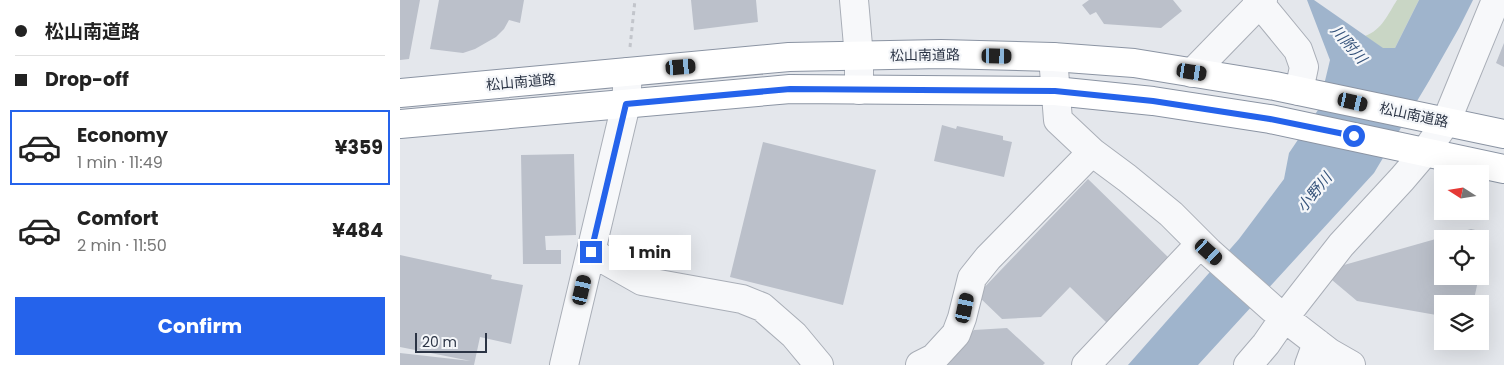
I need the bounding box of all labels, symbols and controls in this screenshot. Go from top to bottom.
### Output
text: 松山南道路 [45,18,140,45]
water label: 川附川 [1326,20,1373,69]
street label: 松山南道路 [890,44,960,66]
car [981,48,1012,64]
car [665,58,696,76]
car [1176,62,1207,82]
text: Drop-off [45,66,129,93]
street label: 松山南道路 [485,69,557,95]
car [1336,91,1369,113]
street label: 松山南道路 [1378,98,1450,132]
text: Economy [77,122,168,149]
icon: car [17,125,62,170]
route start [1343,125,1365,147]
text: ¥359 [335,134,383,161]
text: 1 min · 11:49 [77,151,163,174]
north arrow [1434,165,1489,220]
map controls [1434,165,1489,350]
water label: 小野川 [1292,166,1338,216]
text: Comfort [77,205,159,232]
icon: car [17,208,62,253]
text: ¥484 [332,217,383,244]
button: locate [1434,230,1489,285]
text: 2 min · 11:50 [77,234,167,257]
callout: 1 min [608,234,691,270]
car [1192,236,1225,268]
route end [580,241,602,263]
text: 1 min [629,241,671,264]
car [571,274,592,306]
car [954,292,975,324]
button: layers [1434,295,1489,350]
button: Confirm [15,297,385,355]
scale bar [415,330,488,353]
text: 20 m [422,332,457,352]

